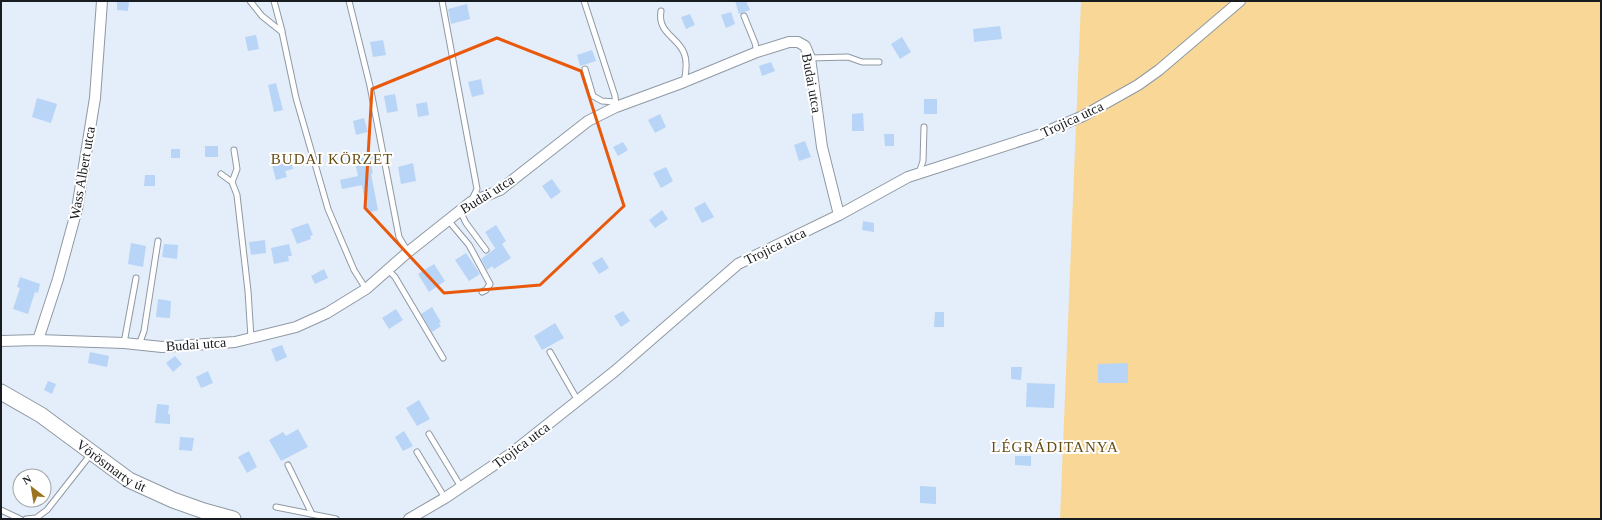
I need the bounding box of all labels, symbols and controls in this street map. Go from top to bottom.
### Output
street label: Budai utca [799,52,824,115]
street label: Trojica utca [1039,98,1106,140]
street label: Wass Albert utca [67,124,98,221]
district label: BUDAI KÖRZET [271,151,393,167]
street label: Budai utca [458,172,517,217]
street label: Trojica utca [742,225,809,268]
street label: Budai utca [165,335,227,354]
street label: Trojica utca [490,419,553,471]
street label: Vörösmarty út [73,437,148,495]
district label: LÉGRÁDITANYA [991,439,1119,455]
north arrow [12,468,52,508]
text: N [20,472,33,487]

